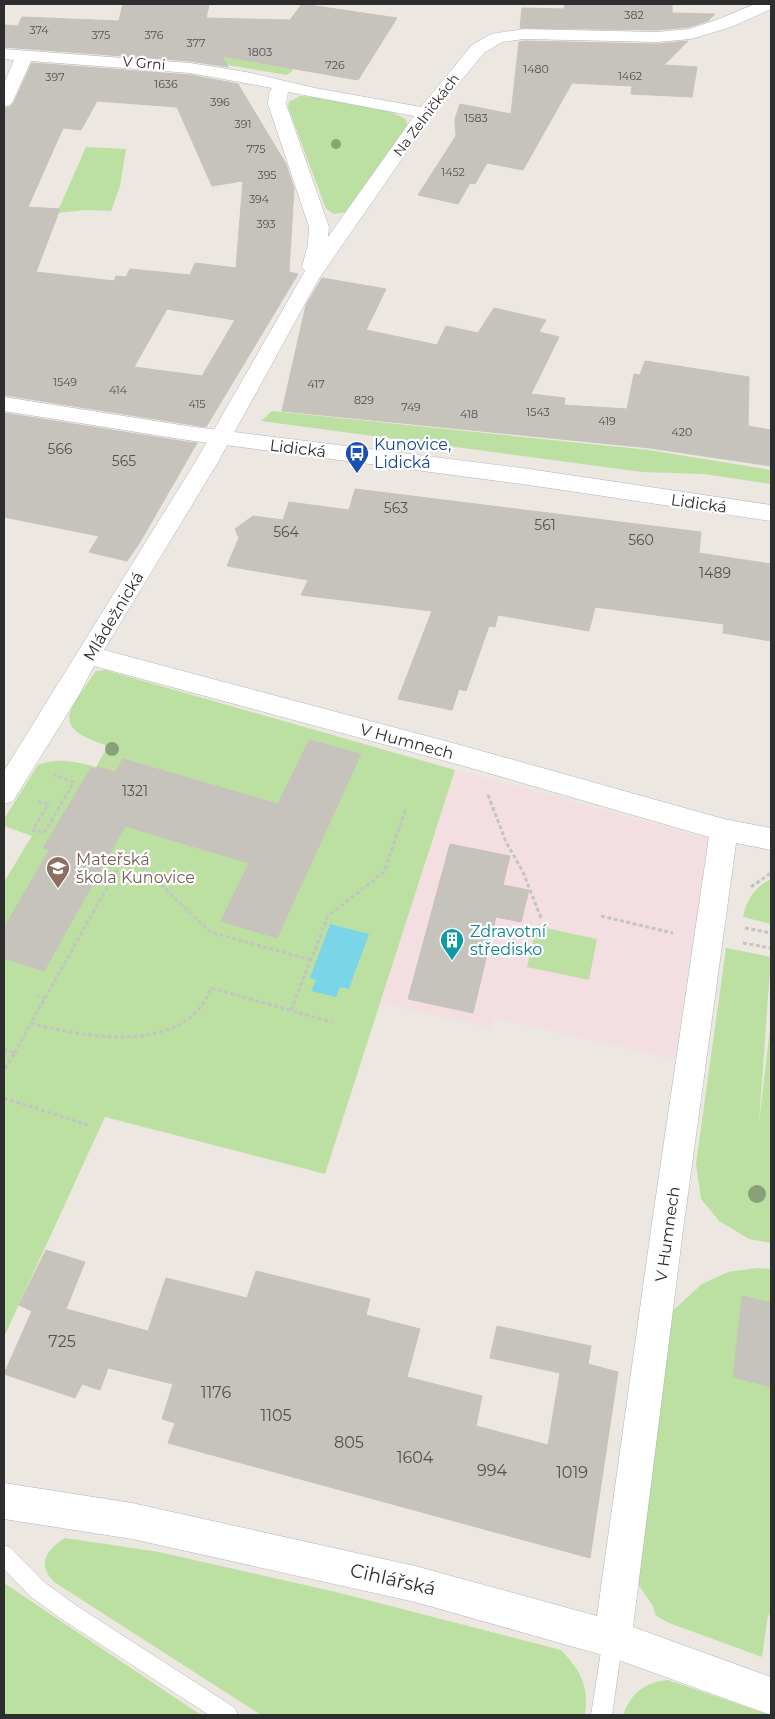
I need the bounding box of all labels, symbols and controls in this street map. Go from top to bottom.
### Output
house number: 382 [624,8,644,22]
house number: 374 [29,23,49,37]
house number: 375 [92,28,110,42]
house number: 376 [144,28,164,42]
house number: 377 [186,36,206,50]
house number: 1803 [248,45,272,59]
street label: V Grni [122,52,166,74]
house number: 726 [325,58,345,72]
house number: 1480 [523,62,549,76]
house number: 1462 [618,69,642,83]
house number: 397 [45,70,65,84]
street label: Na Zelničkách [389,70,463,160]
house number: 1636 [154,77,178,91]
house number: 396 [210,95,230,109]
house number: 1583 [464,111,488,125]
house number: 391 [235,117,251,131]
house number: 775 [247,142,265,156]
house number: 1452 [441,165,465,179]
house number: 395 [257,168,277,182]
house number: 394 [249,192,270,206]
house number: 393 [257,217,276,231]
house number: 1549 [53,375,77,389]
house number: 417 [307,377,325,391]
house number: 414 [109,383,128,397]
house number: 829 [354,393,374,407]
house number: 415 [188,397,206,411]
house number: 749 [401,400,421,414]
house number: 1543 [526,405,550,419]
house number: 418 [460,407,478,421]
house number: 419 [598,414,616,428]
house number: 420 [672,425,692,439]
place label: Kunovice, Lidická [374,435,451,472]
street label: Lidická [269,436,327,461]
house number: 566 [48,440,73,458]
bus stop icon: Kunovice, Lidická [344,440,370,474]
house number: 565 [112,452,136,470]
street label: Lidická [670,490,728,517]
house number: 563 [384,499,408,517]
house number: 561 [534,516,556,534]
house number: 564 [273,523,300,541]
house number: 560 [628,531,654,549]
house number: 1489 [699,564,731,582]
street label: Mládežnická [79,568,147,664]
street label: V Humnech [358,720,456,763]
house number: 1321 [122,782,148,800]
place label: Mateřská škola Kunovice [76,850,195,887]
school or university icon: Mateřská škola Kunovice [45,855,71,889]
place label: Zdravotní středisko [470,922,547,959]
building icon: Zdravotní středisko [439,927,465,961]
street label: V Humnech [651,1185,684,1283]
house number: 725 [48,1332,76,1351]
house number: 1176 [201,1383,231,1402]
house number: 1105 [260,1406,292,1425]
house number: 805 [334,1433,364,1452]
house number: 1604 [397,1448,434,1467]
house number: 994 [477,1461,507,1480]
house number: 1019 [556,1463,588,1482]
street label: Cihlářská [348,1558,438,1600]

